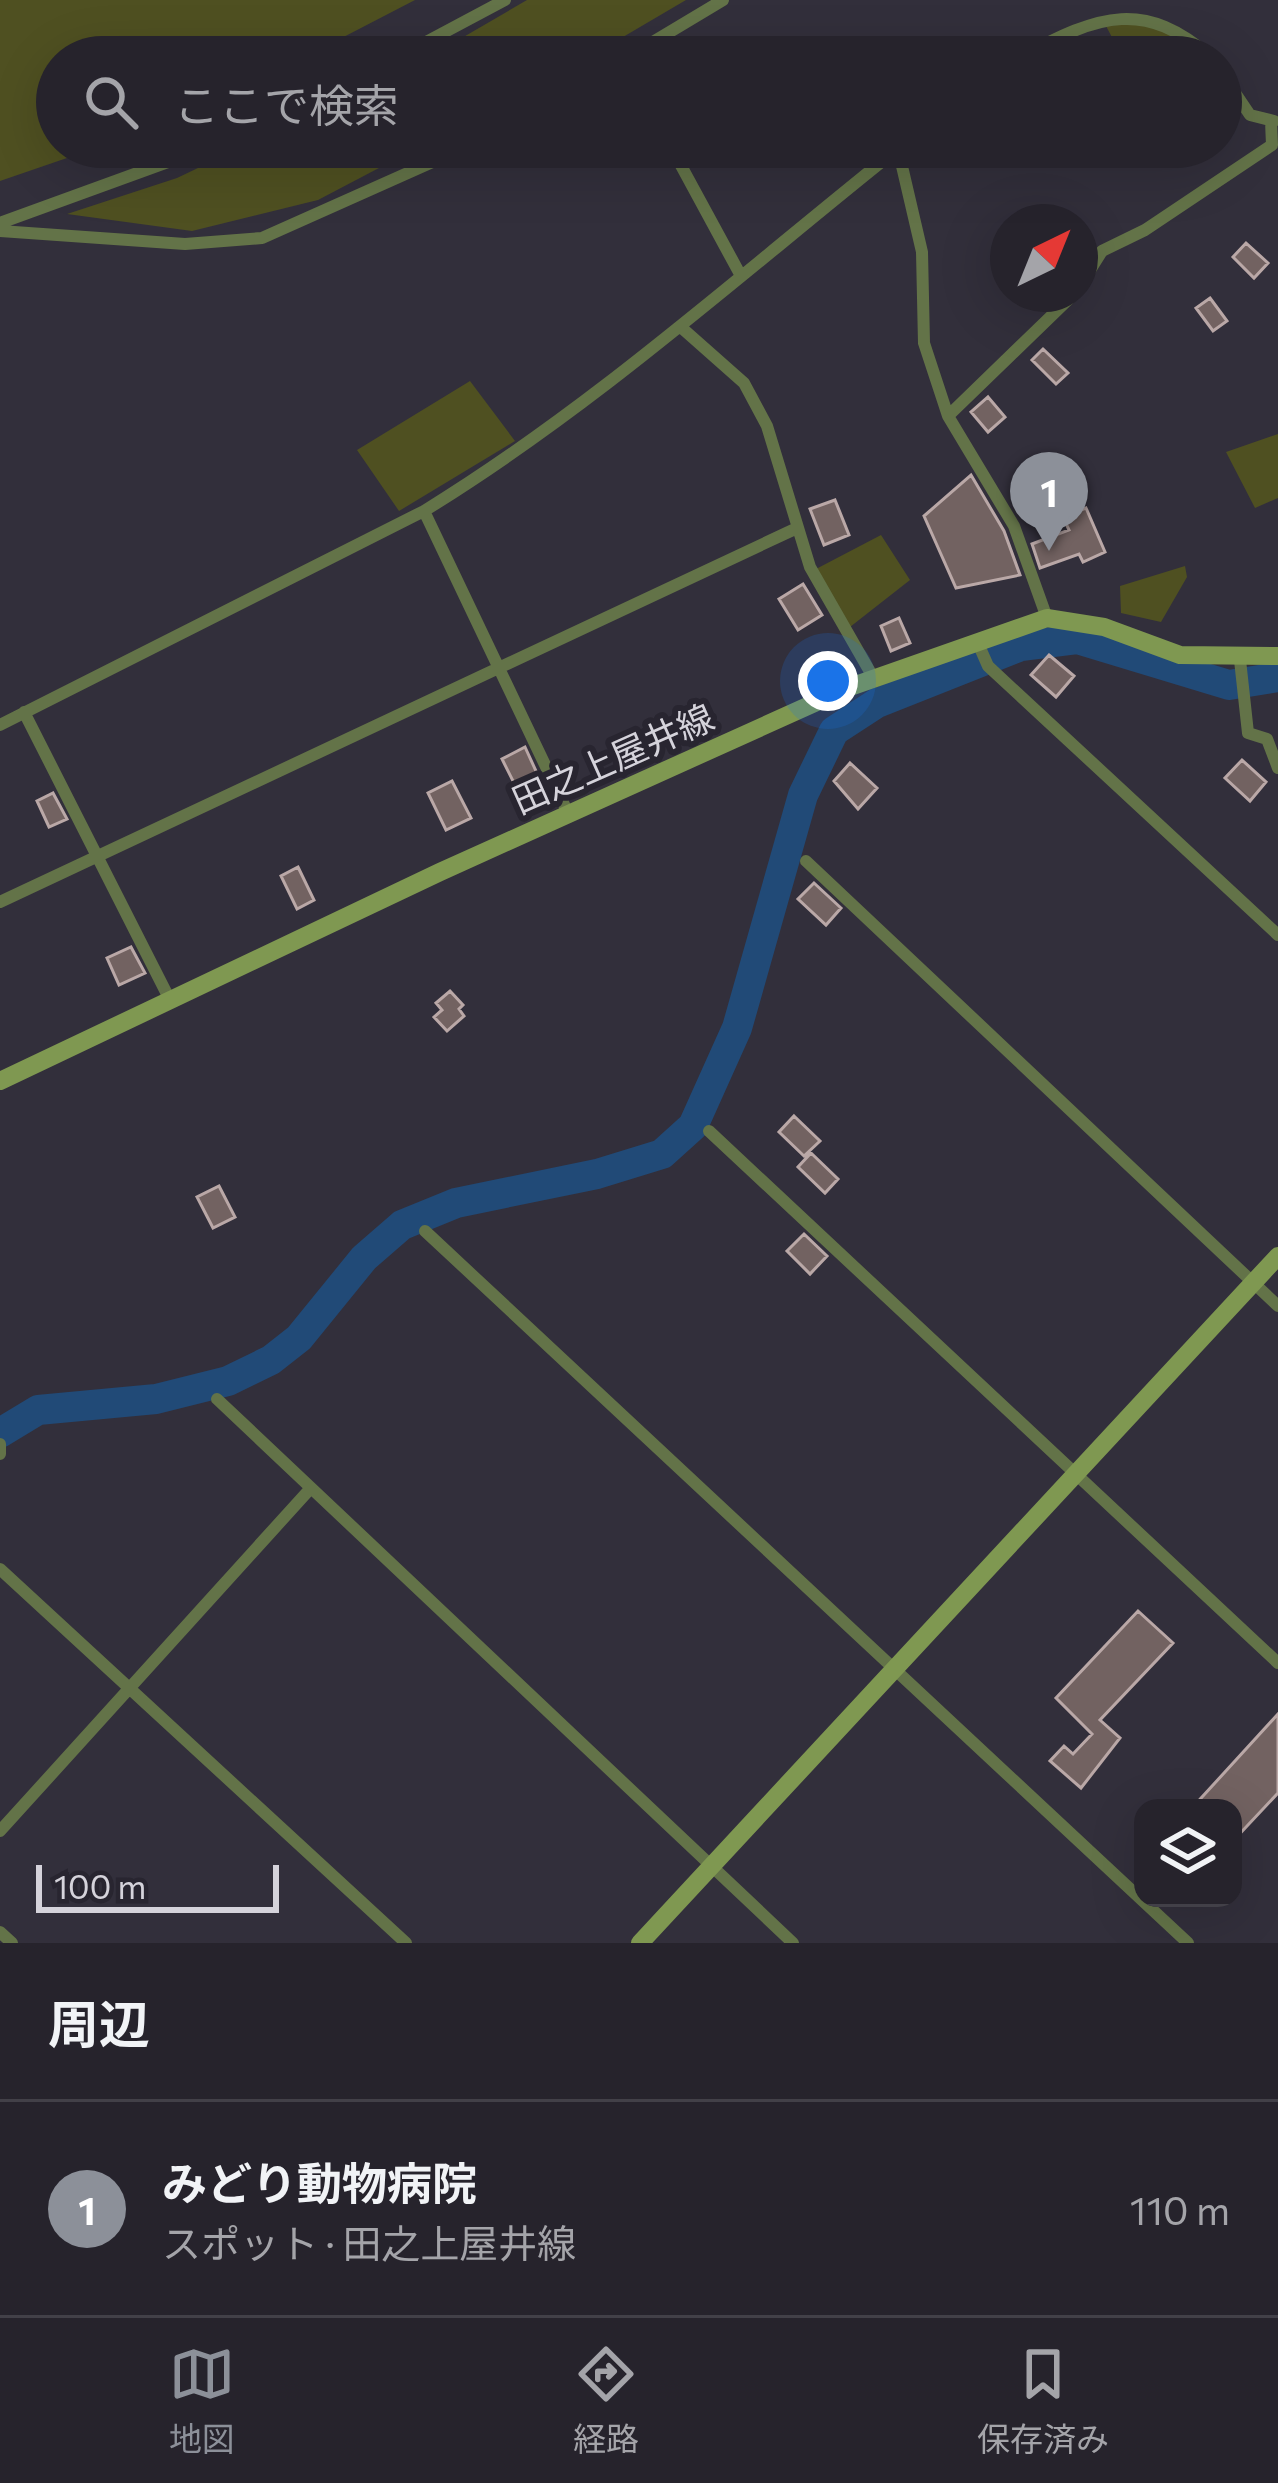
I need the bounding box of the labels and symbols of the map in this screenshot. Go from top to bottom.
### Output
north arrow [990,204,1098,312]
pin: 1 [1010,452,1088,551]
your location [798,651,858,711]
street label: 田之上屋井線 [504,693,720,821]
scale bar [36,1859,279,1912]

